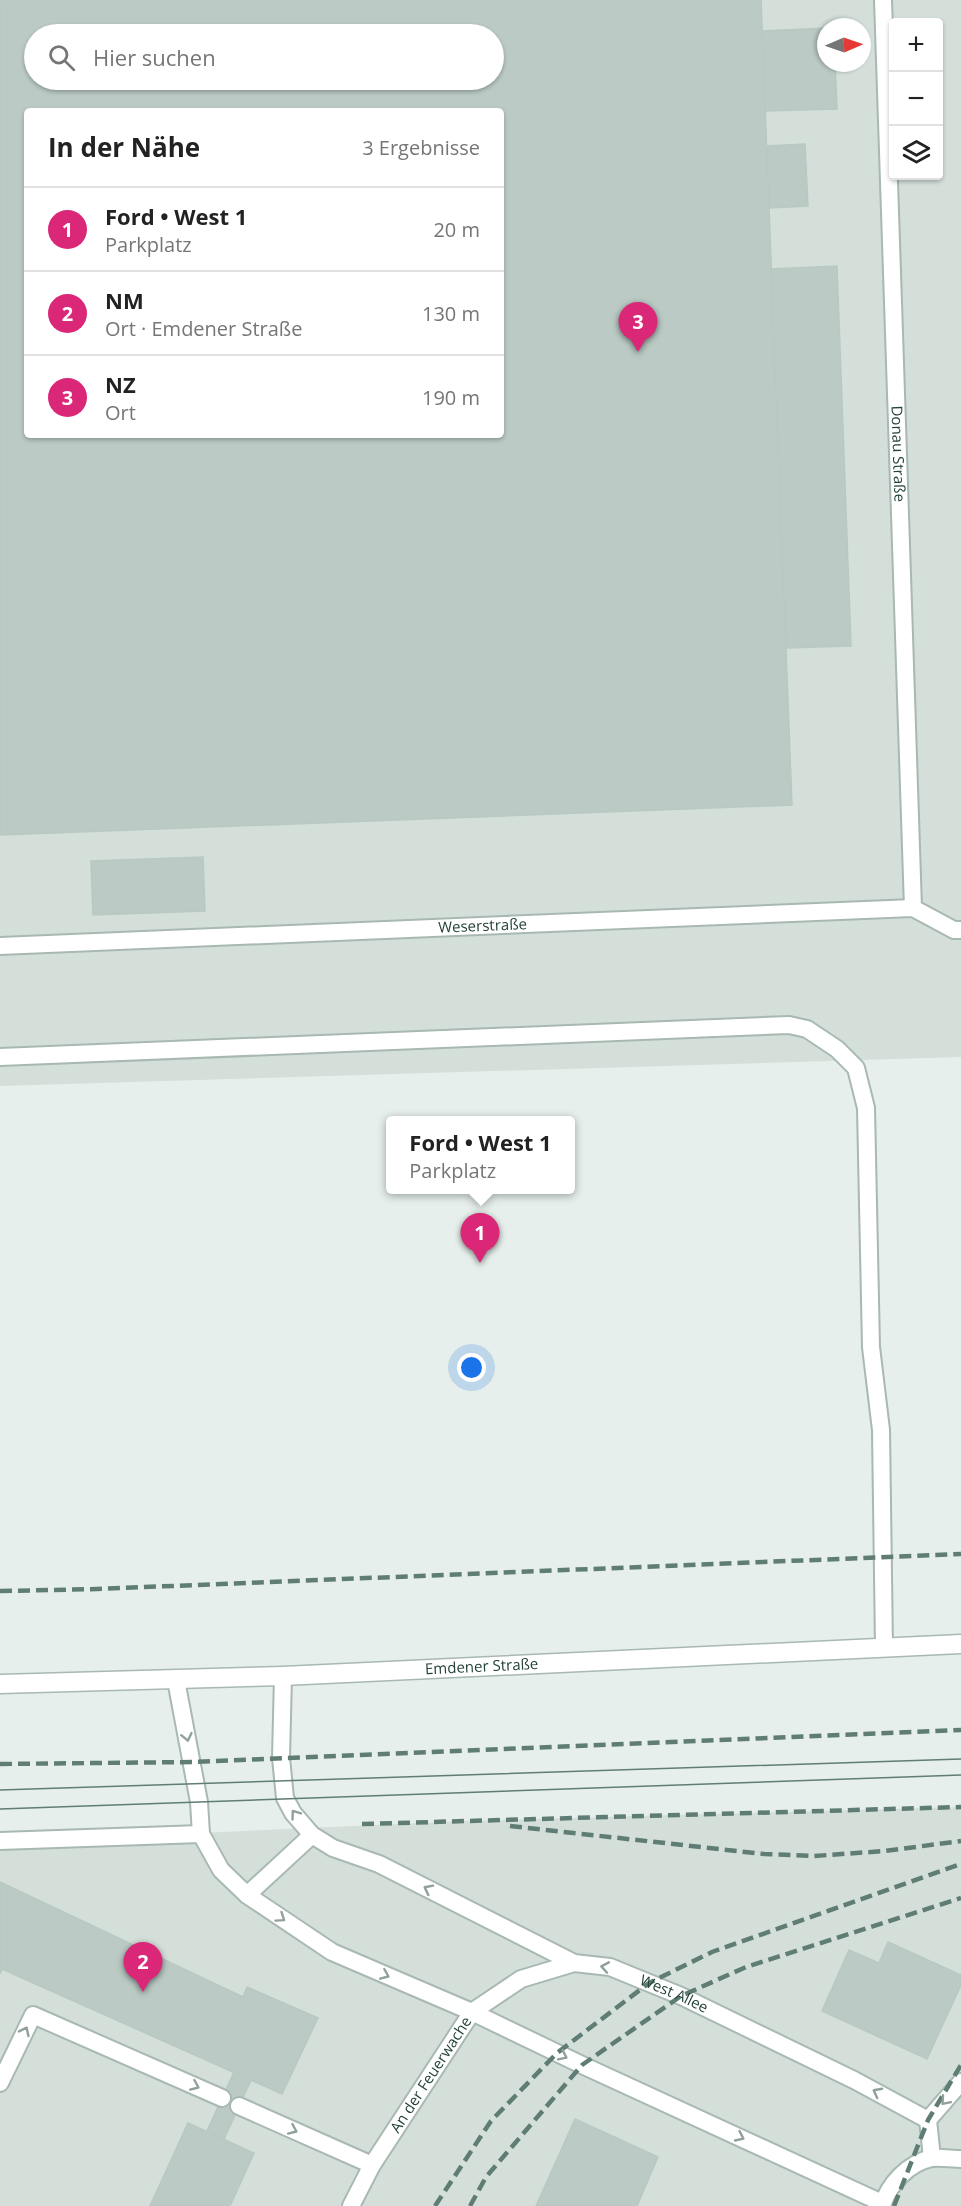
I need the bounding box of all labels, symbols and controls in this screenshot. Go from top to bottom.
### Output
north arrow [817,18,871,72]
map controls [889,18,943,180]
button: + [889,18,943,72]
search box [24,24,504,90]
icon: search [45,41,78,74]
text: Hier suchen [93,42,216,72]
button: − [889,72,943,126]
button: layers [889,126,943,180]
text: In der Nähe [48,129,200,165]
text: 3 Ergebnisse [362,134,480,161]
text: Ford • West 1 [105,201,247,231]
text: 1 [62,216,73,243]
text: 20 m [433,216,480,243]
text: Parkplatz [105,231,192,258]
text: NM [105,285,144,315]
text: 2 [62,300,73,327]
text: 130 m [422,300,480,327]
pin: 3 [618,302,658,352]
text: Ort · Emdener Straße [105,315,303,342]
text: NZ [105,369,136,399]
text: 3 [62,384,73,411]
text: 190 m [422,384,480,411]
text: Ort [105,399,136,426]
street label: Donau Straße [887,405,911,502]
street label: Weserstraße [438,913,527,937]
popup [386,1116,575,1194]
text: Ford • West 1 [409,1127,552,1157]
text: Parkplatz [409,1157,496,1184]
pin: 1 [460,1214,500,1263]
your location [457,1353,486,1382]
street label: Emdener Straße [425,1653,539,1678]
one-way arrow [180,1732,193,1742]
one-way arrow [291,1809,302,1820]
one-way arrow [423,1884,434,1896]
one-way arrow [274,1910,285,1921]
pin: 2 [124,1942,162,1992]
one-way arrow [600,1961,610,1974]
one-way arrow [379,1968,390,1980]
street label: West Allee [637,1969,712,2017]
street label: An der Feuerwache [385,2012,476,2136]
one-way arrow [18,2026,30,2037]
one-way arrow [556,2048,567,2060]
one-way arrow [189,2079,200,2091]
one-way arrow [872,2088,883,2099]
one-way arrow [941,2094,952,2105]
one-way arrow [286,2123,297,2135]
one-way arrow [733,2130,744,2142]

